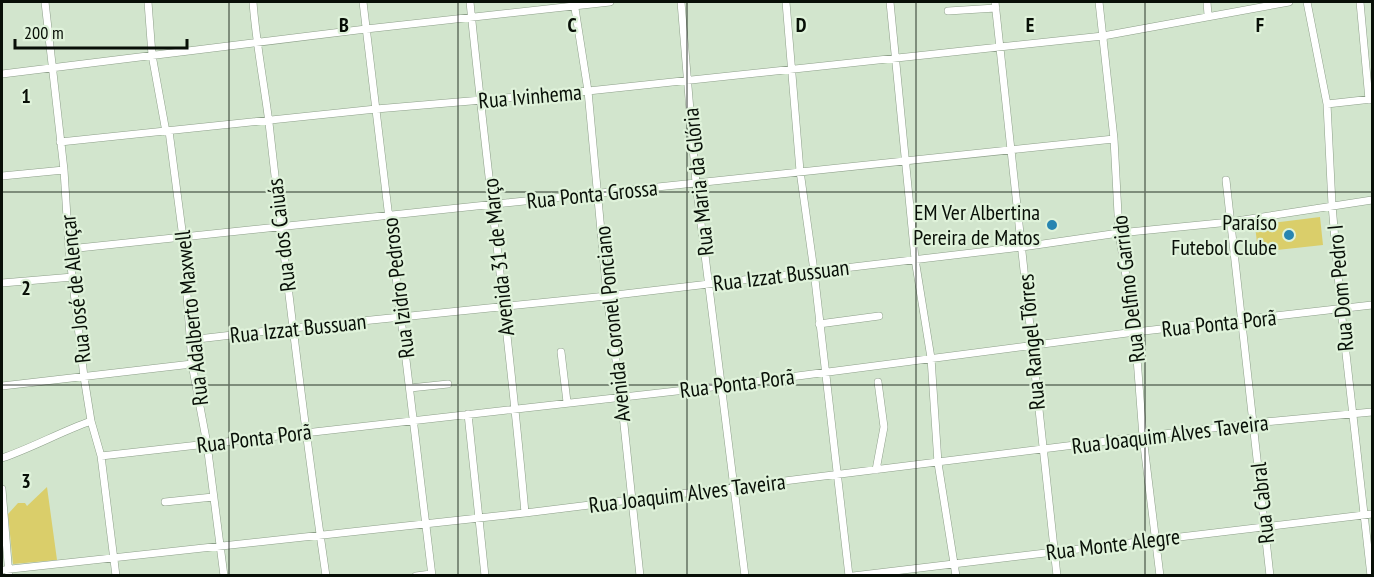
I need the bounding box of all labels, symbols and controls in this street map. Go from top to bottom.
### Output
scale bar [15,12,188,50]
text: B [339,12,349,38]
text: C [567,12,577,38]
text: D [796,12,807,38]
text: E [1026,12,1034,38]
text: F [1256,12,1264,38]
text: 200 m [24,21,64,44]
street label: Rua Ivinhema [477,78,583,114]
text: 1 [21,83,31,109]
street label: Rua Maria da Glória [676,107,720,257]
street label: Rua Ponta Grossa [525,173,659,215]
street label: Rua dos Caiuás [260,177,302,293]
street label: Avenida 31 de Março [476,177,520,337]
place label: EM Ver Albertina Pereira de Matos [913,198,1040,251]
place label: Paraíso Futebol Clube [1171,208,1277,261]
street label: Rua José de Alençar [53,213,97,365]
street label: Rua Delfino Garrido [1105,214,1151,364]
street label: Rua Izidro Pedroso [375,216,421,360]
marker: EM Ver Albertina Pereira de Matos [1045,218,1059,232]
street label: Rua Dom Pedro I [1321,224,1359,352]
street label: Avenida Coronel Ponciano [588,225,636,423]
street label: Rua Adalberto Maxwell [168,228,214,407]
marker: Paraíso Futebol Clube [1282,228,1296,242]
street label: Rua Izzat Bussuan [711,253,851,297]
street label: Rua Rangel Tôrres [1011,273,1051,411]
text: 2 [21,275,31,301]
street label: Rua Ponta Porã [1160,303,1278,343]
street label: Rua Izzat Bussuan [228,307,368,349]
street label: Rua Ponta Porã [678,362,796,404]
street label: Rua Joaquim Alves Taveira [1070,408,1270,460]
street label: Rua Ponta Porã [195,417,313,459]
street label: Rua Cabral [1244,460,1280,545]
street label: Rua Joaquim Alves Taveira [587,467,787,519]
text: 3 [21,468,31,494]
street label: Rua Monte Alegre [1044,522,1182,566]

